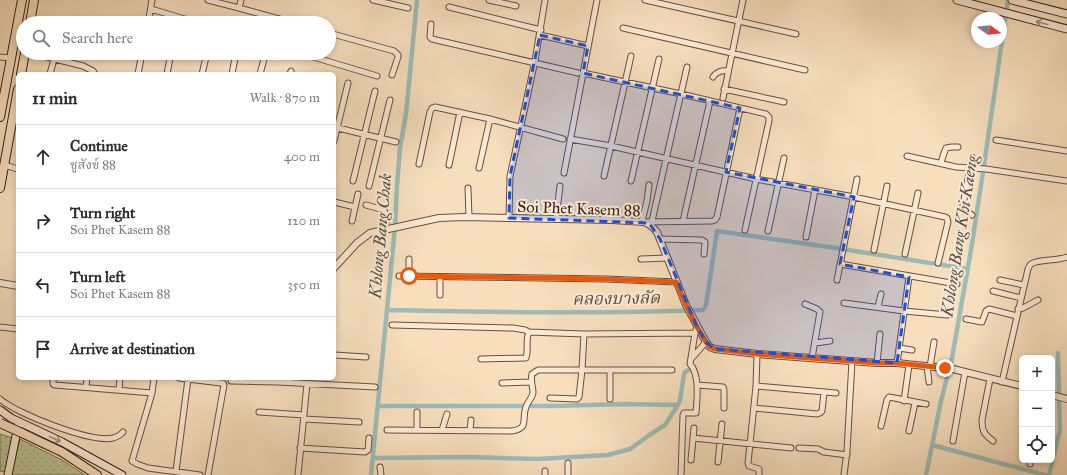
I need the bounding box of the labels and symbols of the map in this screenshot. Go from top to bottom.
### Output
north arrow [971,12,1007,48]
one-way arrow [1036,18,1049,26]
water label: Khlong Bang Khi Kaeng [936,152,983,319]
water label: Khlong Bang Chak [364,172,396,301]
street label: Soi Phet Kasem 88 [517,197,641,220]
route start [400,267,418,285]
water label: คลองบางลัด [572,287,661,310]
route end [936,359,954,377]
one-way arrow [48,436,60,443]

